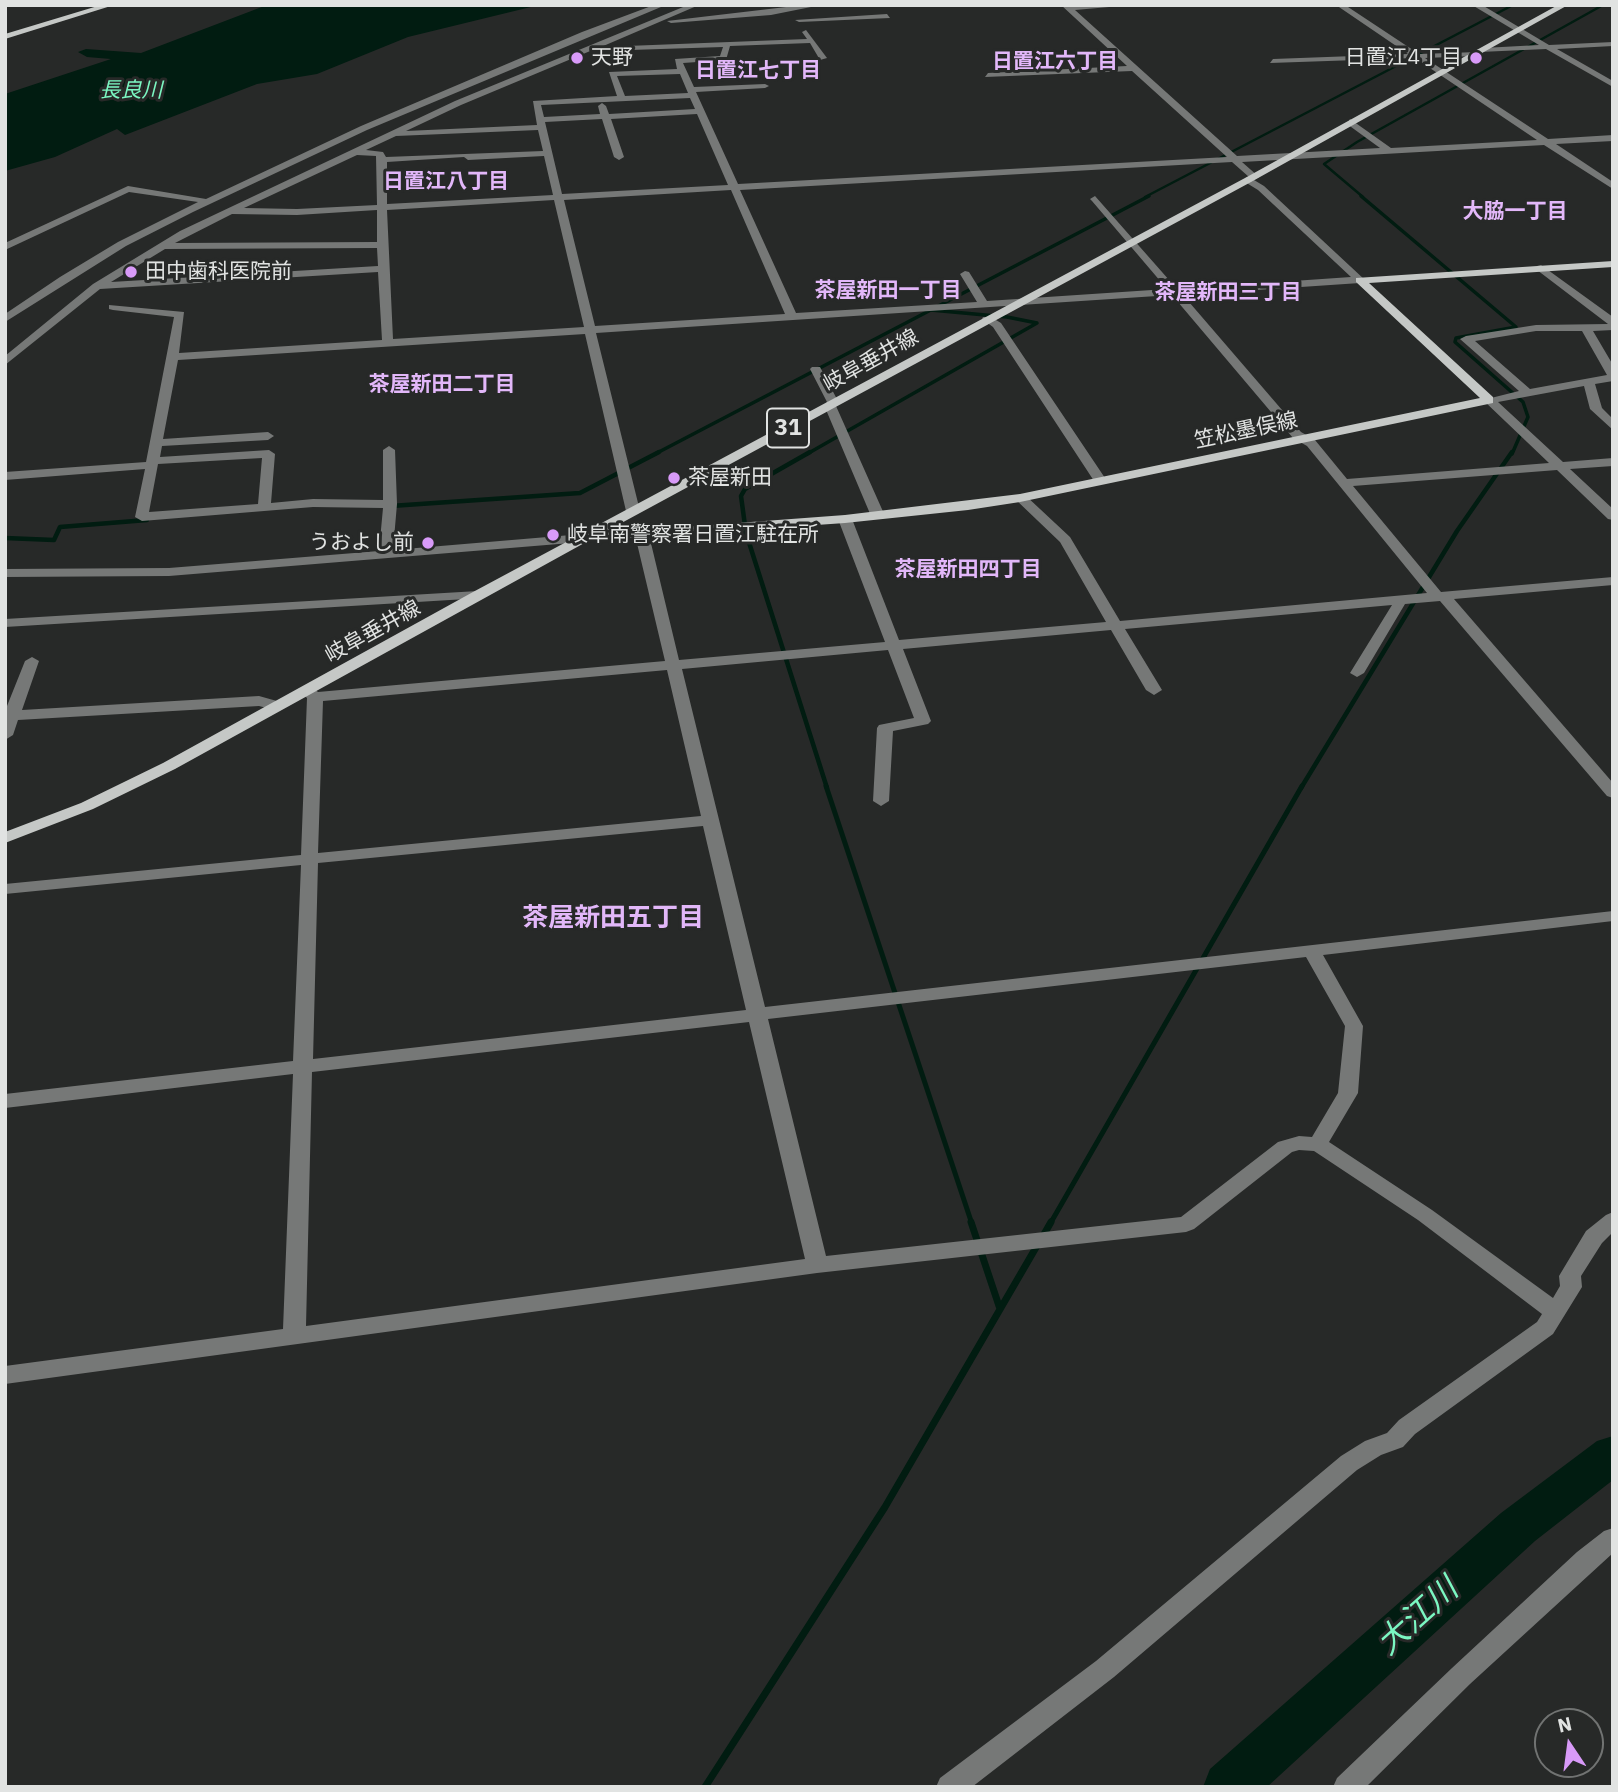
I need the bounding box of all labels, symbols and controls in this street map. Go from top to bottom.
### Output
place label: 天野 [591,45,633,71]
place label: 日置江4丁目 [1344,45,1462,71]
district label: 日置江六丁目 [992,49,1118,75]
marker: 天野 [569,50,585,66]
marker: 日置江4丁目 [1468,50,1484,66]
district label: 日置江七丁目 [695,58,821,84]
water label: 長良川 [100,78,162,104]
district label: 日置江八丁目 [383,169,509,195]
district label: 大脇一丁目 [1463,199,1567,225]
place label: 田中歯科医院前 [145,259,292,285]
marker: 田中歯科医院前 [123,264,139,280]
district label: 茶屋新田一丁目 [815,278,961,304]
district label: 茶屋新田三丁目 [1155,280,1301,306]
street label: 岐阜垂井線 [819,325,923,397]
district label: 茶屋新田二丁目 [369,372,515,398]
road number: 31 [767,408,809,448]
street label: 笠松墨俣線 [1192,408,1300,454]
place label: 茶屋新田 [688,465,772,491]
marker: 茶屋新田 [666,470,682,486]
place label: 岐阜南警察署日置江駐在所 [567,522,819,548]
marker: 岐阜南警察署日置江駐在所 [545,527,561,543]
place label: うおよし前 [309,530,414,556]
marker: うおよし前 [420,535,436,551]
district label: 茶屋新田四丁目 [895,557,1041,583]
street label: 岐阜垂井線 [321,596,425,668]
district label: 茶屋新田五丁目 [522,902,704,934]
water label: 大江川 [1369,1571,1467,1663]
north arrow [1534,1708,1604,1778]
text: N [1555,1711,1574,1738]

